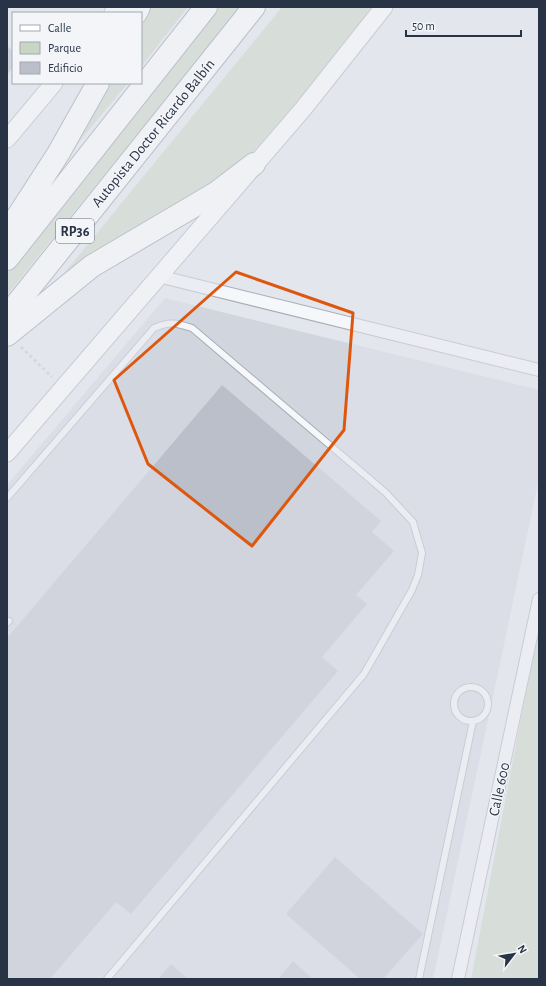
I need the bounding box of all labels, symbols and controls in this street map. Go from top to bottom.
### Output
legend [12,12,142,84]
scale bar [406,12,521,38]
text: 50 m [412,20,435,32]
text: Calle [48,22,71,34]
text: Parque [48,42,81,54]
street label: Autopista Doctor Ricardo Balbín [89,57,218,210]
text: Edificio [48,62,83,74]
road number: RP36 [56,219,94,243]
street label: Calle 600 [486,761,512,817]
north arrow [494,934,534,974]
text: N [515,943,529,955]

